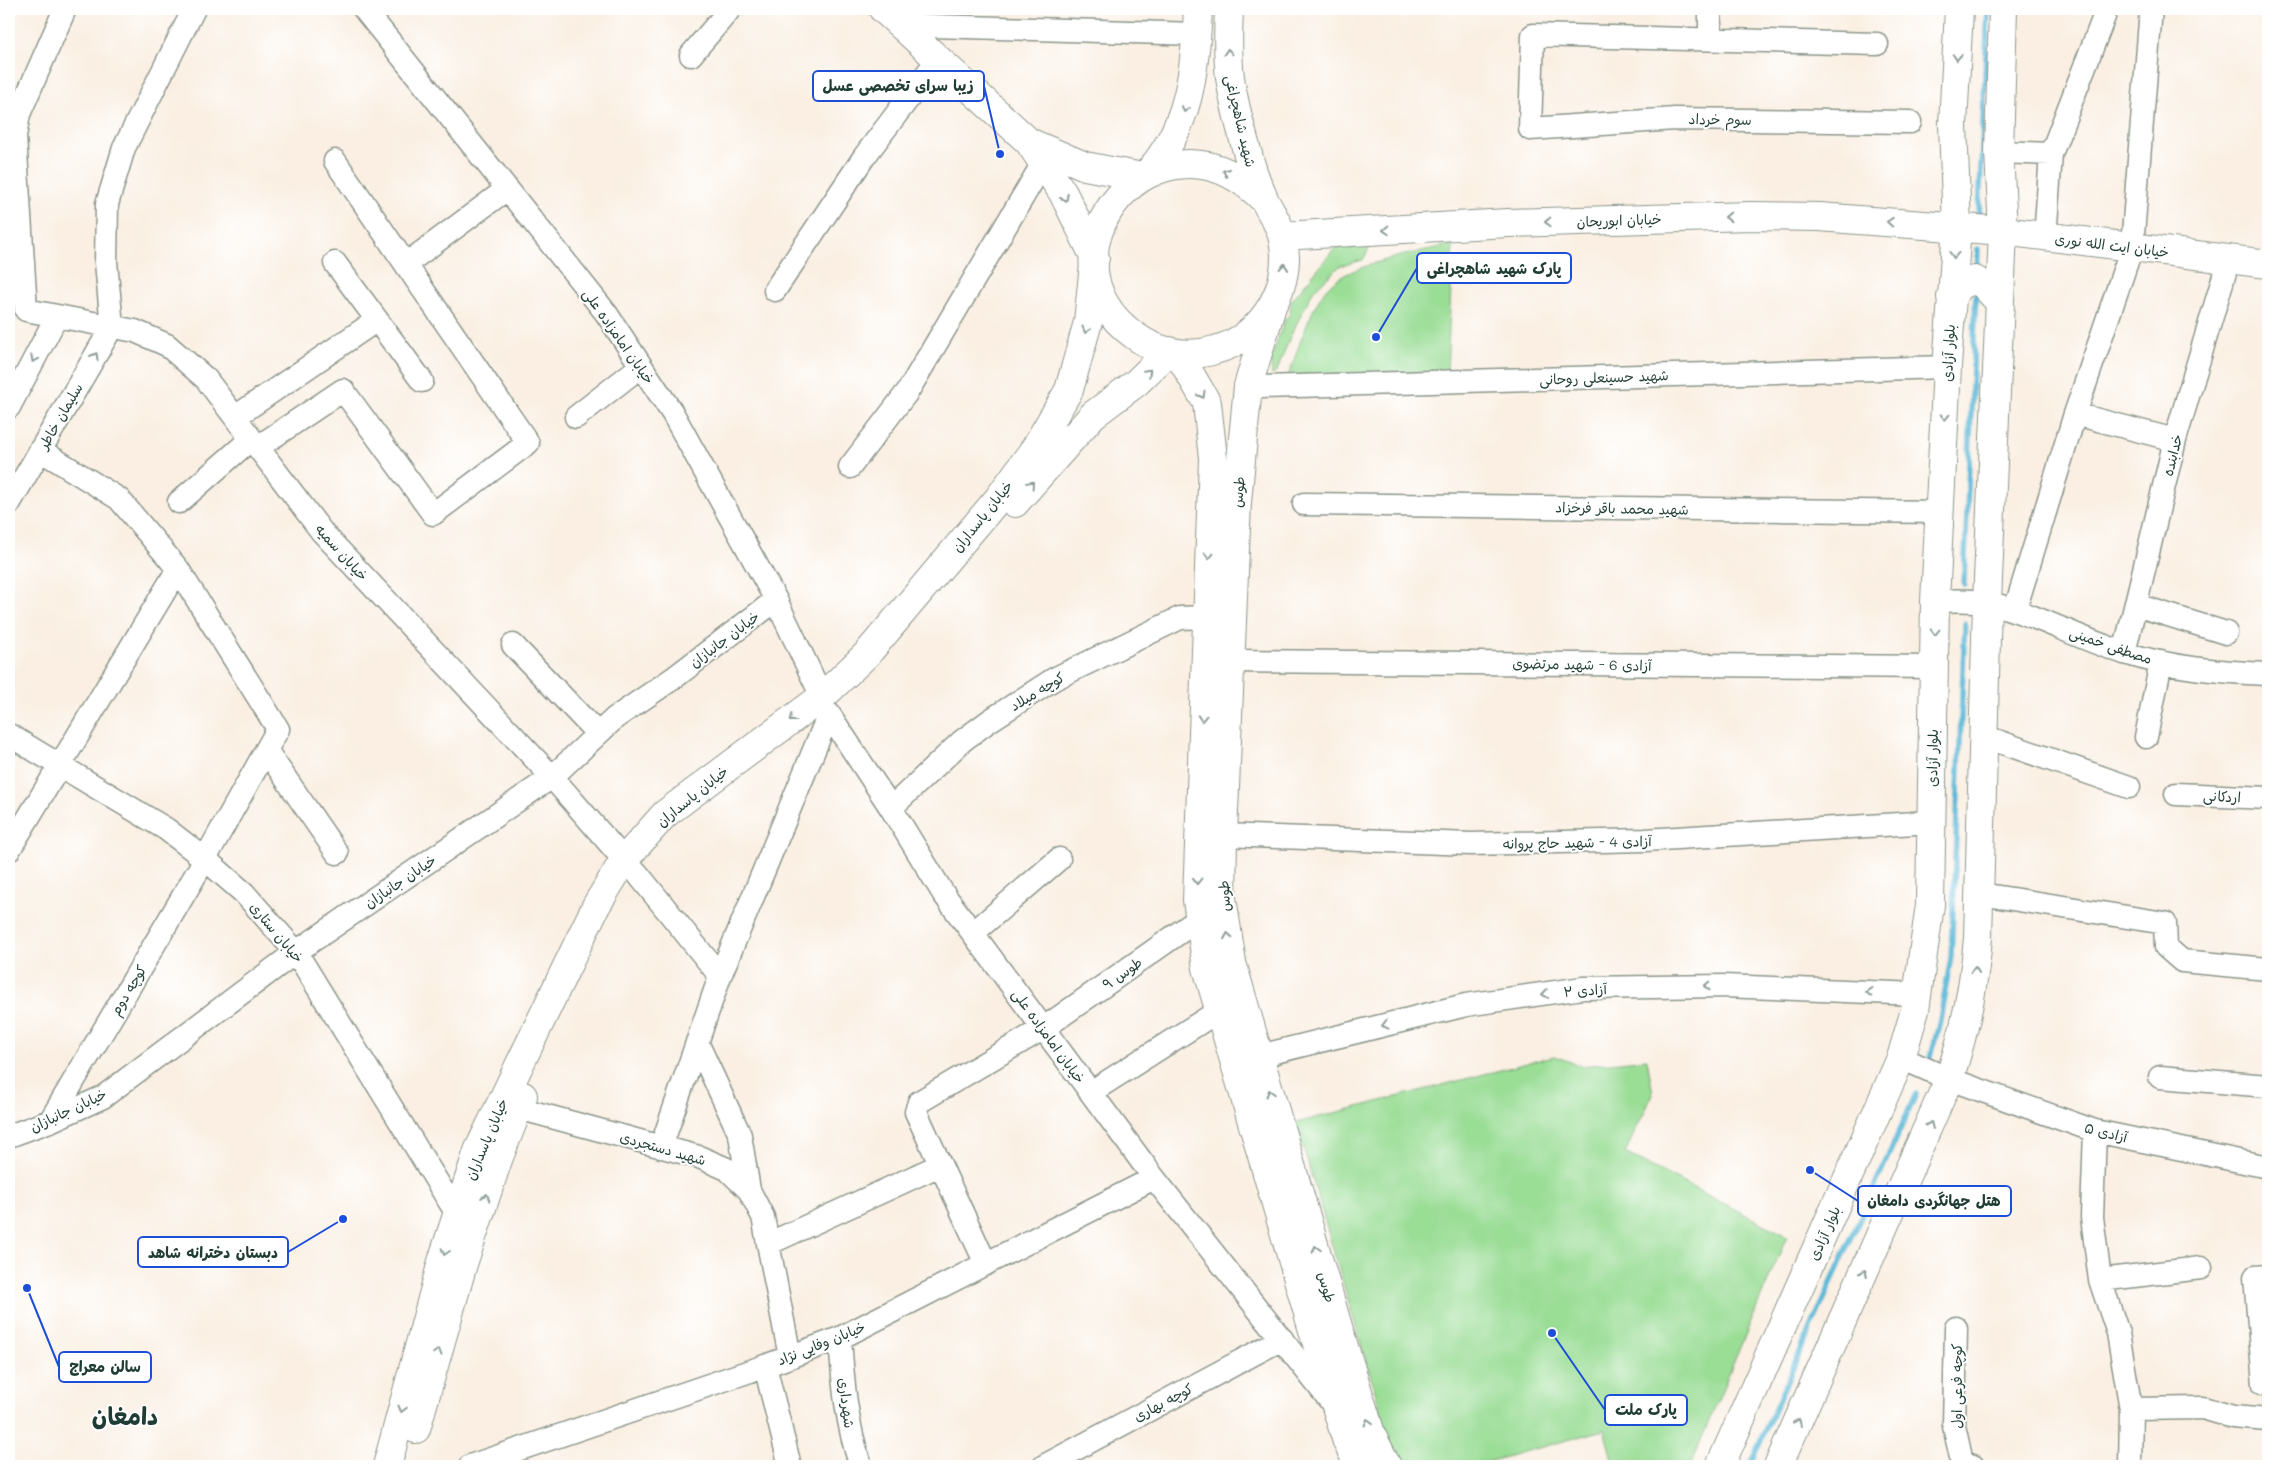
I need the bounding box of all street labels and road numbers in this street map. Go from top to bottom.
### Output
street label: شهید شاهچراغی [1220,73,1261,169]
street label: سوم خرداد [1688,109,1752,132]
street label: خیابان ابوریحان [1576,209,1662,231]
street label: خیابان ایت الله نوری [2054,229,2170,261]
street label: خیابان امامزاده علی [579,285,659,387]
street label: بلوار آزادی [1937,324,1959,382]
street label: شهید حسینعلی روحانی [1539,365,1669,389]
street label: سلیمان خاطر [33,379,87,453]
street label: خدابنده [2158,432,2186,478]
street label: خیابان پاسداران [947,476,1018,556]
street label: طوس [1227,476,1249,508]
street label: شهید محمد باقر فرخزاد [1555,497,1689,519]
street label: خیابان سمیه [312,520,372,584]
street label: خیابان جانبازان [685,607,763,671]
street label: مصطفی خمینی [2067,622,2155,668]
street label: آزادی 6 - شهید مرتضوی [1512,653,1652,675]
street label: کوچه میلاد [1006,667,1068,716]
street label: بلوار آزادی [1922,729,1942,787]
street label: خیابان پاسداران [652,761,732,832]
street label: اردکانی [2203,786,2241,806]
street label: آزادی 4 - شهید حاج پروانه [1502,831,1652,854]
street label: خیابان جانبازان [360,850,440,912]
street label: طوس [1213,880,1235,912]
street label: خیابان ستاری [246,898,308,966]
street label: طوس ۹ [1098,952,1146,994]
street label: کوچه دوم [105,961,152,1020]
street label: آزادی ۲ [1563,979,1608,1001]
street label: خیابان امامزاده علی [1008,985,1090,1087]
street label: خیابان جانبازان [27,1084,109,1136]
street label: خیابان پاسداران [460,1095,513,1183]
street label: آزادی ۵ [2082,1117,2130,1147]
street label: شهید دستجردی [618,1127,708,1169]
street label: بلوار آزادی [1804,1203,1844,1263]
street label: طوس [1314,1269,1340,1305]
street label: خیابان وفایی نژاد [774,1317,868,1369]
street label: کوچه فرعی اول [1947,1343,1967,1429]
street label: شهرداری [834,1377,860,1429]
street label: کوچه بهاری [1130,1378,1197,1427]

